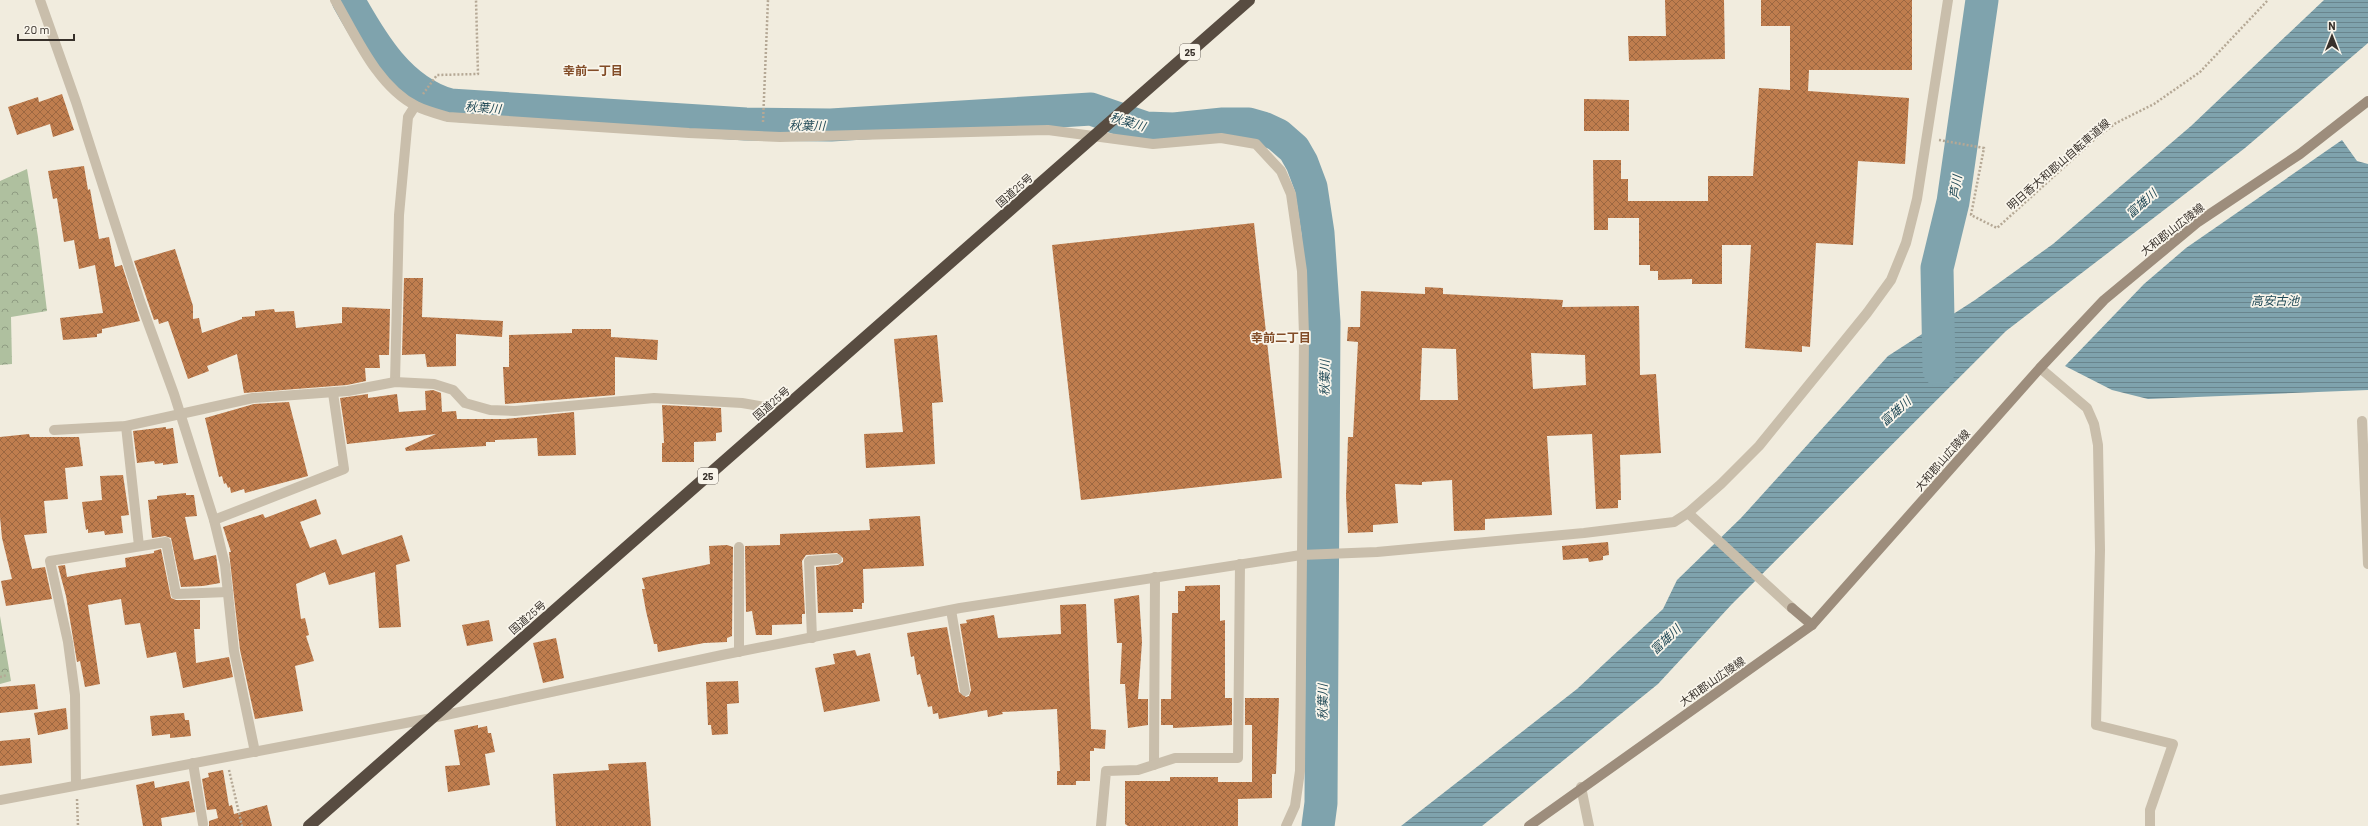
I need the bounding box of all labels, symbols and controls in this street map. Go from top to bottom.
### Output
scale bar [18,16,74,42]
north arrow [2312,16,2352,56]
text: N [2328,19,2336,32]
text: 20 m [24,22,50,36]
road number: 25 [1180,44,1200,60]
district label: 幸前一丁目 [563,63,623,77]
water label: 秋葉川 [465,99,503,115]
water label: 秋葉川 [1109,109,1149,134]
street label: 明日香大和郡山自転車道線 [2004,116,2112,212]
water label: 秋葉川 [789,118,827,132]
street label: 国道25号 [993,170,1035,210]
water label: 芦川 [1946,172,1964,200]
water label: 富雄川 [2123,184,2161,220]
street label: 大和郡山広陵線 [2138,200,2206,258]
water label: 高安古池 [2251,293,2300,307]
district label: 幸前二丁目 [1251,330,1311,344]
water label: 秋葉川 [1317,358,1331,396]
street label: 国道25号 [750,383,792,423]
water label: 富雄川 [1877,392,1915,428]
street label: 大和郡山広陵線 [1912,427,1972,493]
road number: 25 [698,468,718,484]
street label: 国道25号 [506,597,548,637]
water label: 富雄川 [1647,620,1684,657]
street label: 大和郡山広陵線 [1677,654,1747,708]
water label: 秋葉川 [1315,682,1329,720]

